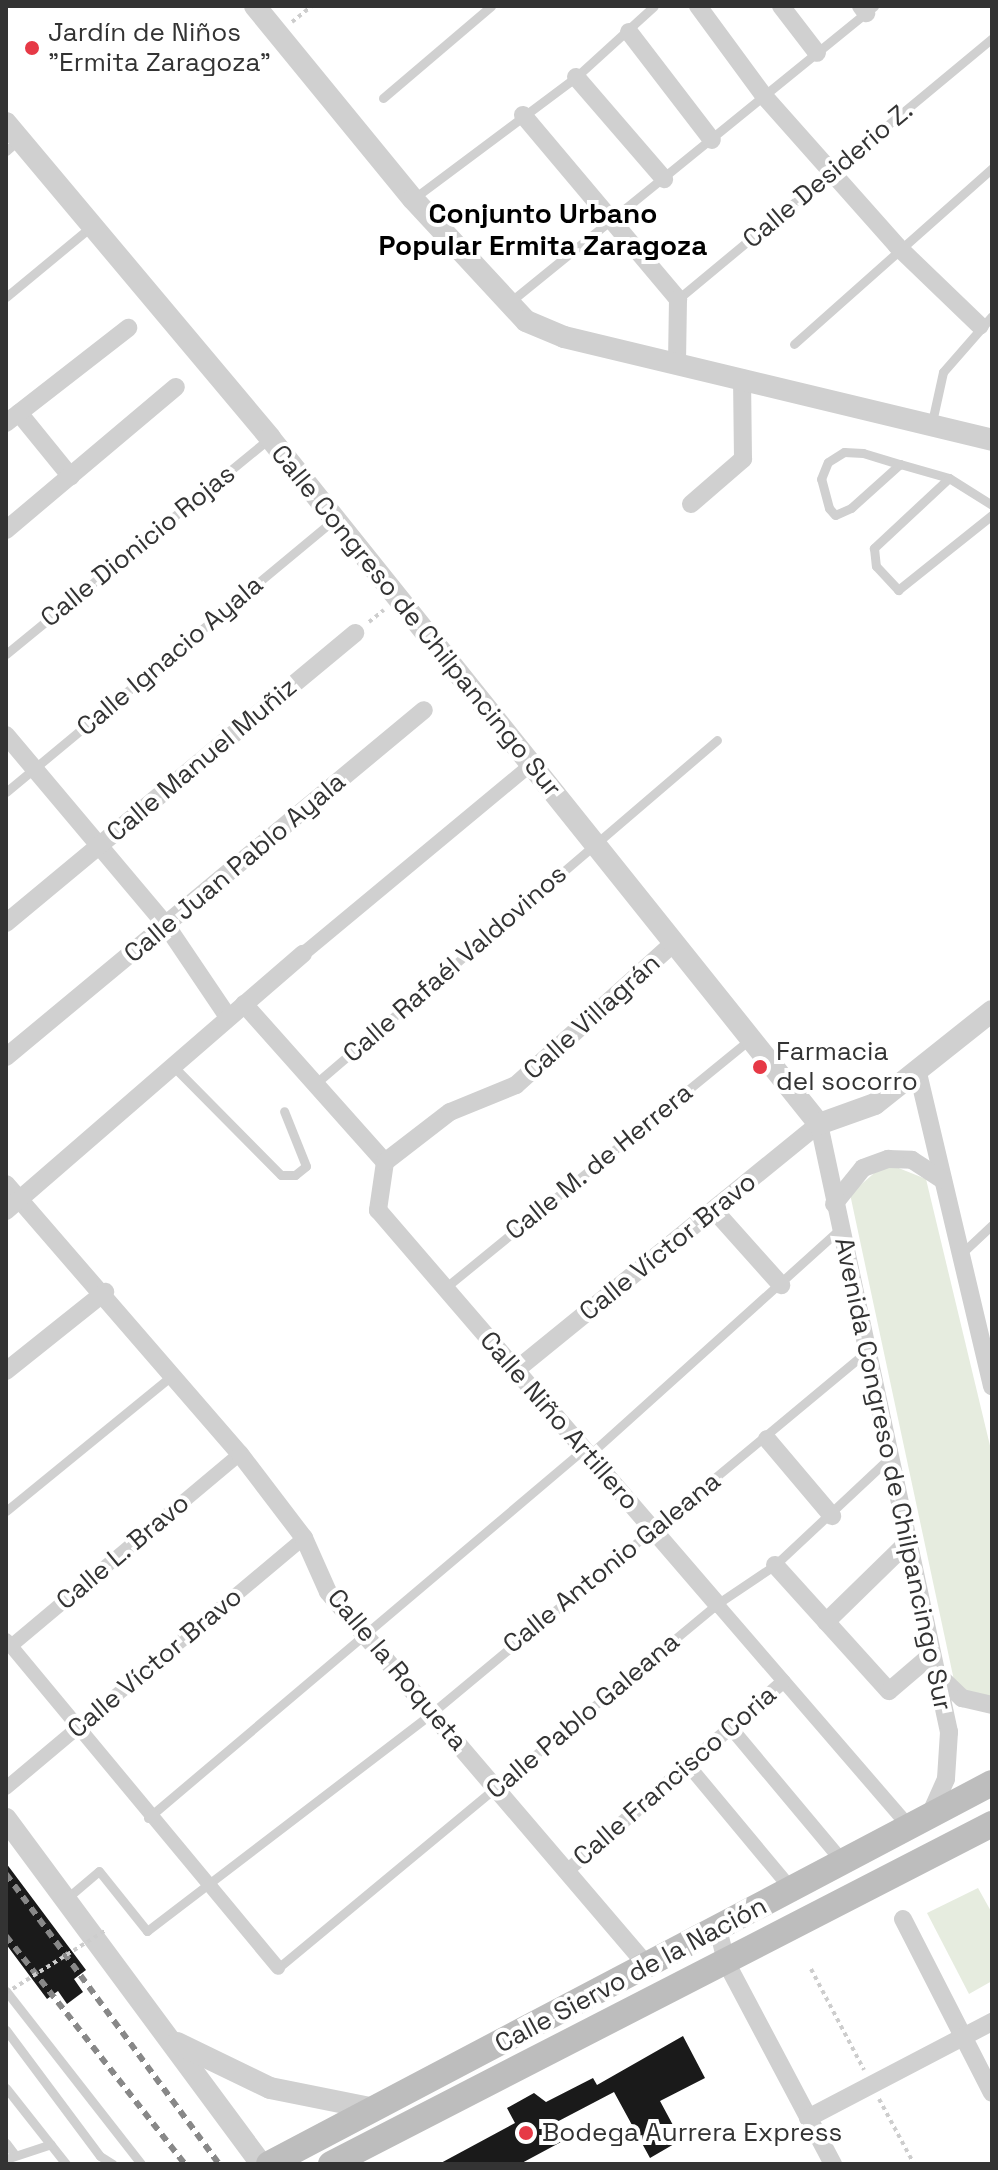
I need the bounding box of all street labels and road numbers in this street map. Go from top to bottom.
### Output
street label: Calle Desiderio Z. [737,95,919,255]
street label: Calle Congreso de Chilpancingo Sur [264,439,568,803]
street label: Calle Dionicio Rojas [35,458,241,634]
street label: Calle Ignacio Ayala [71,569,269,743]
street label: Calle Manuel Muñiz [101,671,303,849]
street label: Calle Juan Pablo Ayala [118,766,352,970]
street label: Calle Rafaél Valdovinos [337,858,573,1070]
street label: Calle Villagrán [517,947,667,1087]
street label: Calle M. de Herrera [499,1077,699,1247]
street label: Calle Víctor Bravo [573,1166,763,1328]
street label: Avenida Congreso de Chilpancingo Sur [828,1235,958,1713]
street label: Calle Niño Artillero [473,1325,645,1517]
street label: Calle Antonio Galeana [497,1466,727,1660]
street label: Calle L. Bravo [50,1487,196,1617]
street label: Calle Víctor Bravo [61,1581,249,1745]
street label: Calle la Roqueta [320,1583,474,1757]
street label: Calle Pablo Galeana [480,1626,686,1806]
street label: Calle Francisco Coria [567,1679,783,1873]
street label: Calle Siervo de la Nación [490,1890,772,2060]

